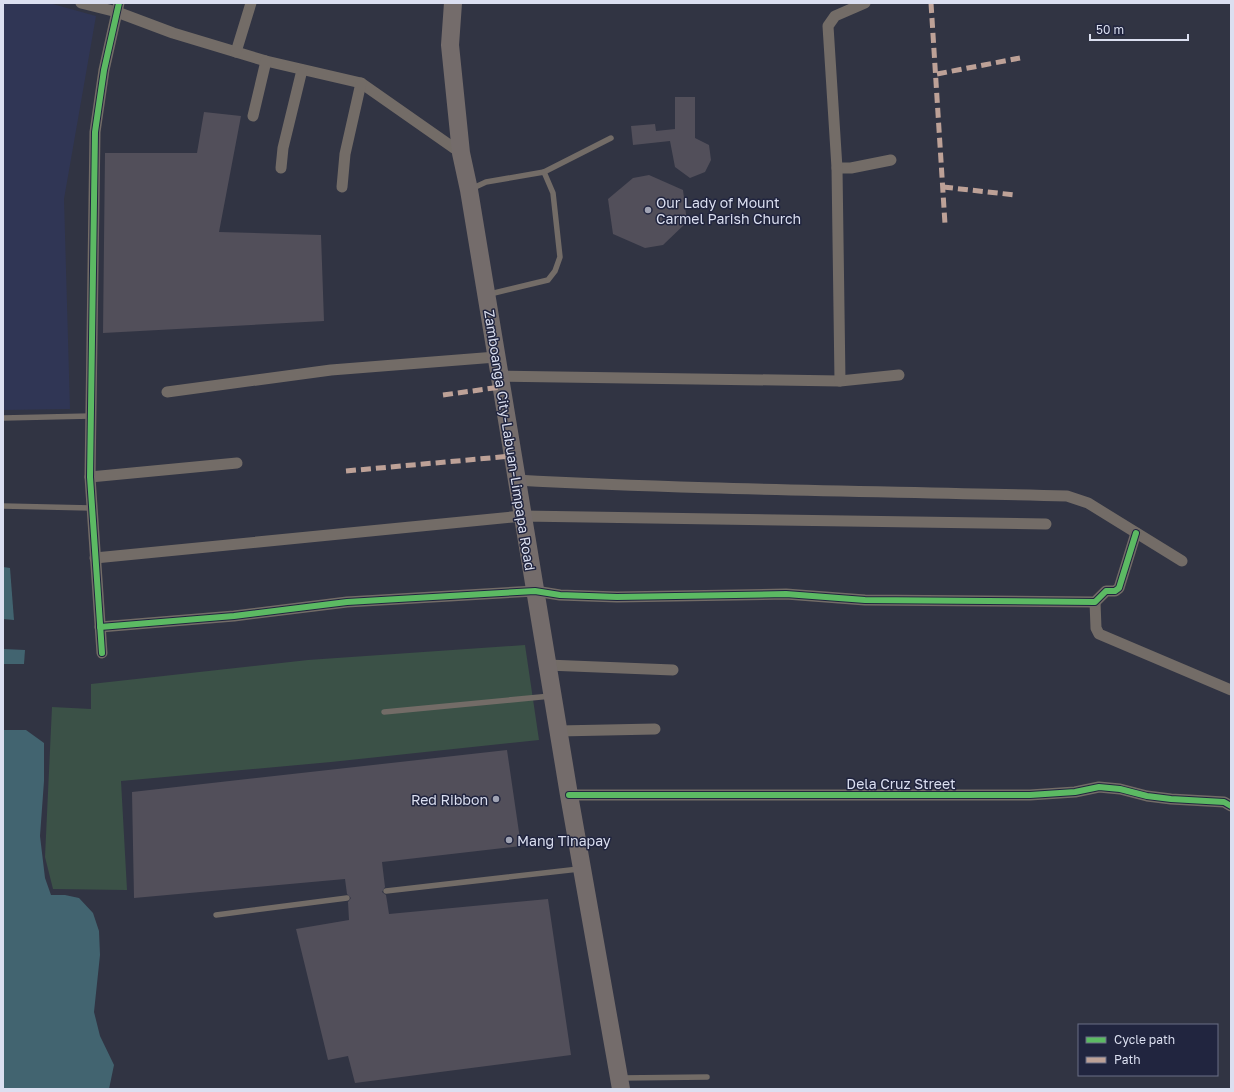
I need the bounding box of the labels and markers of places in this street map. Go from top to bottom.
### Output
place label: Our Lady of Mount Carmel Parish Church [656,194,801,227]
marker: Our Lady of Mount Carmel Parish Church [643,205,653,215]
place label: Red Ribbon [411,791,488,808]
marker: Red Ribbon [491,794,501,804]
place label: Mang Tinapay [517,832,611,849]
marker: Mang Tinapay [504,835,514,845]

